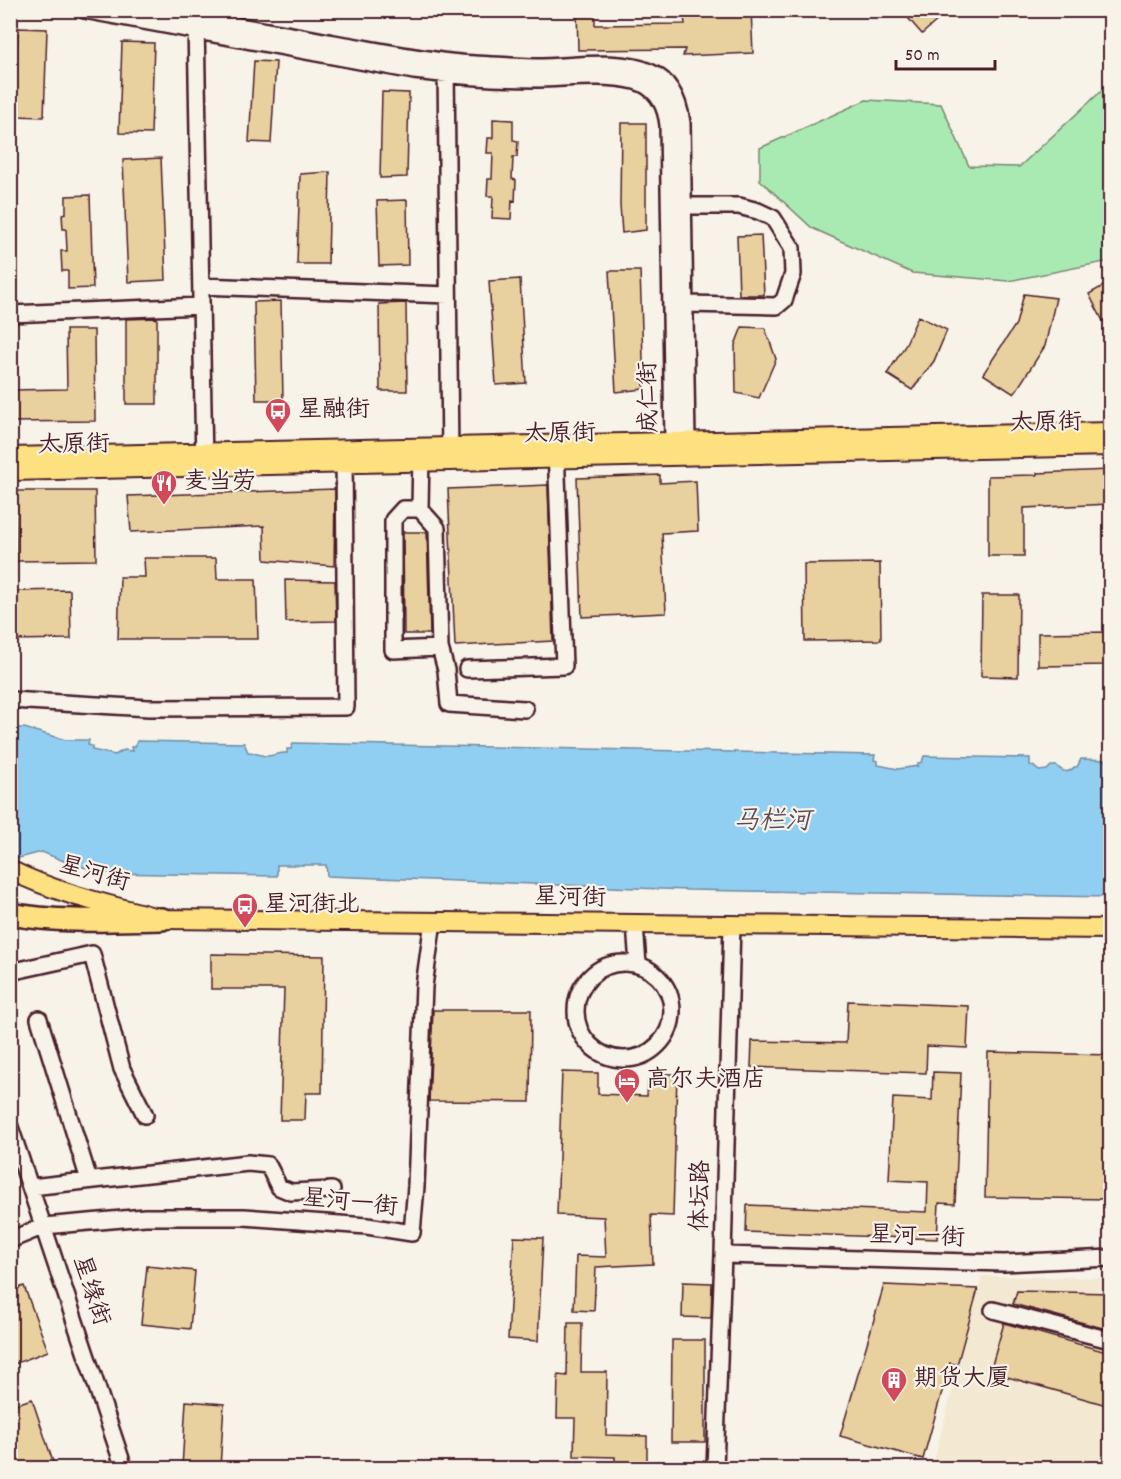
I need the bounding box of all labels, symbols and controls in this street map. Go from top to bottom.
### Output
scale bar [896,33,995,71]
text: 50 m [905,44,940,69]
street label: 成仁街 [632,361,668,433]
place label: 星融街 [298,394,370,428]
bus stop icon: 星融街 [263,396,293,434]
street label: 太原街 [1010,406,1082,442]
street label: 太原街 [524,417,596,453]
street label: 太原街 [38,428,110,464]
place label: 麦当劳 [184,466,256,500]
restaurant icon: 麦当劳 [149,468,179,506]
water label: 马栏河 [733,804,815,841]
street label: 星河街 [55,849,133,901]
street label: 星河街 [534,881,606,917]
place label: 星河街北 [264,889,360,923]
bus stop icon: 星河街北 [230,891,260,929]
place label: 高尔夫酒店 [646,1064,766,1098]
hotel icon: 高尔夫酒店 [612,1066,642,1104]
street label: 体坛路 [684,1160,720,1232]
street label: 星河一街 [300,1182,400,1226]
street label: 星河一街 [868,1219,966,1257]
street label: 星缘街 [63,1252,117,1330]
place label: 期货大厦 [914,1363,1010,1397]
building icon: 期货大厦 [879,1365,909,1403]

